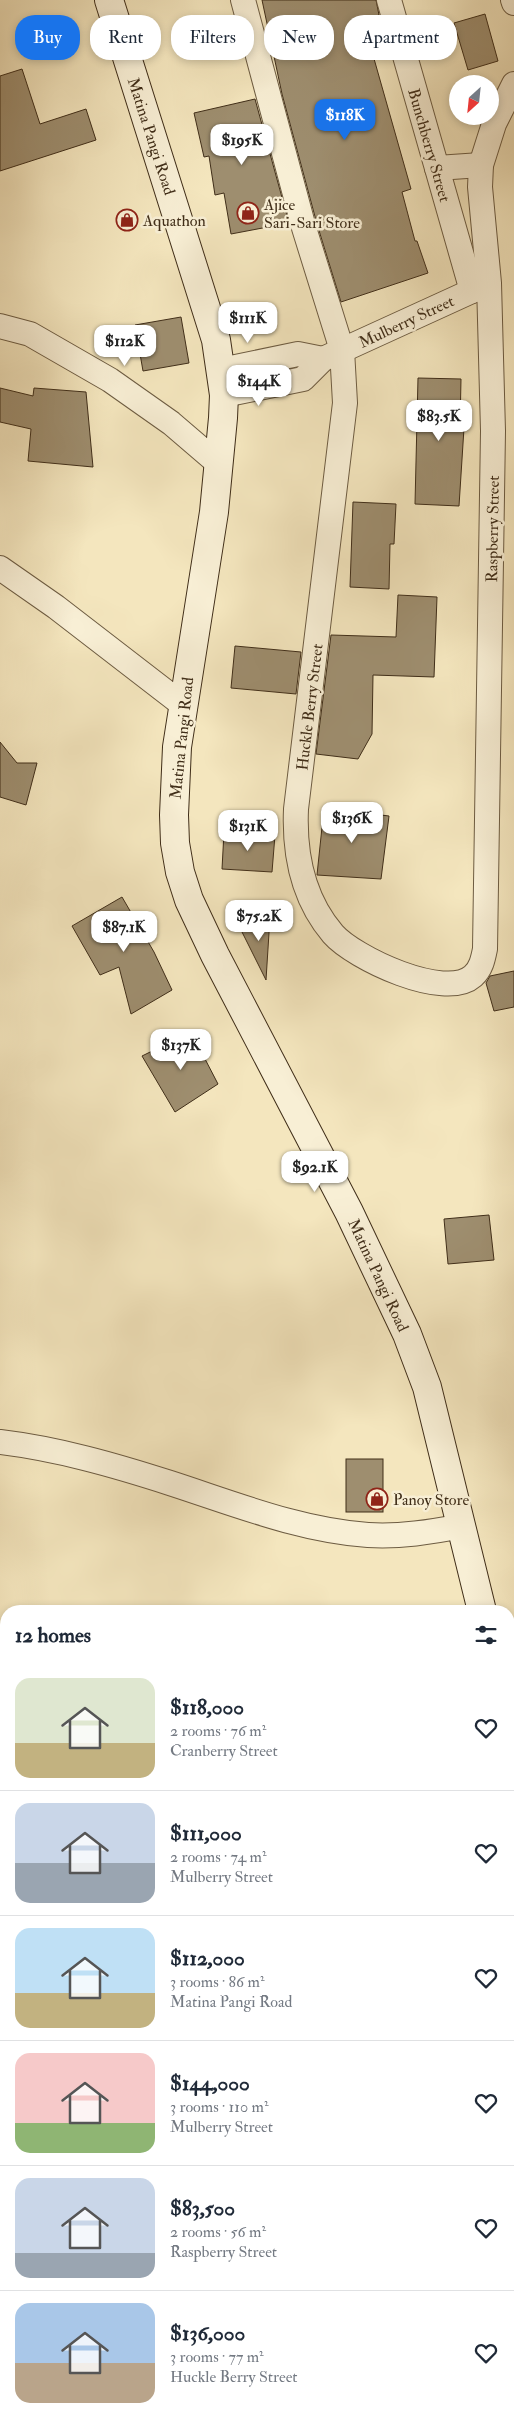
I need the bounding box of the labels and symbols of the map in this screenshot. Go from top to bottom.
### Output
street label: Matina Pangi Road [123,75,180,198]
north arrow [449,75,499,125]
street label: Bunchberry Street [403,86,455,204]
pin: $118K [310,98,380,141]
pin: $195K [207,124,277,166]
place label: Ajice Sari-Sari Store [263,195,360,233]
shop icon: Ajice Sari-Sari Store [236,201,260,225]
shop icon: Aquathon [115,208,139,232]
place label: Aquathon [142,211,206,231]
street label: Mulberry Street [356,291,457,353]
pin: $111K [213,302,283,344]
pin: $112K [90,324,160,367]
pin: $144K [224,364,294,407]
pin: $83.5K [398,400,480,442]
street label: Raspberry Street [482,475,505,583]
street label: Huckle Berry Street [292,643,328,772]
street label: Matina Pangi Road [166,676,198,800]
pin: $136K [317,802,387,844]
pin: $131K [213,810,283,852]
pin: $75.2K [218,900,300,942]
pin: $87.1K [83,910,165,953]
pin: $137K [146,1028,216,1071]
pin: $92.1K [274,1150,356,1193]
street label: Matina Pangi Road [343,1216,413,1335]
shop icon: Panoy Store [365,1487,389,1511]
place label: Panoy Store [393,1490,469,1510]

